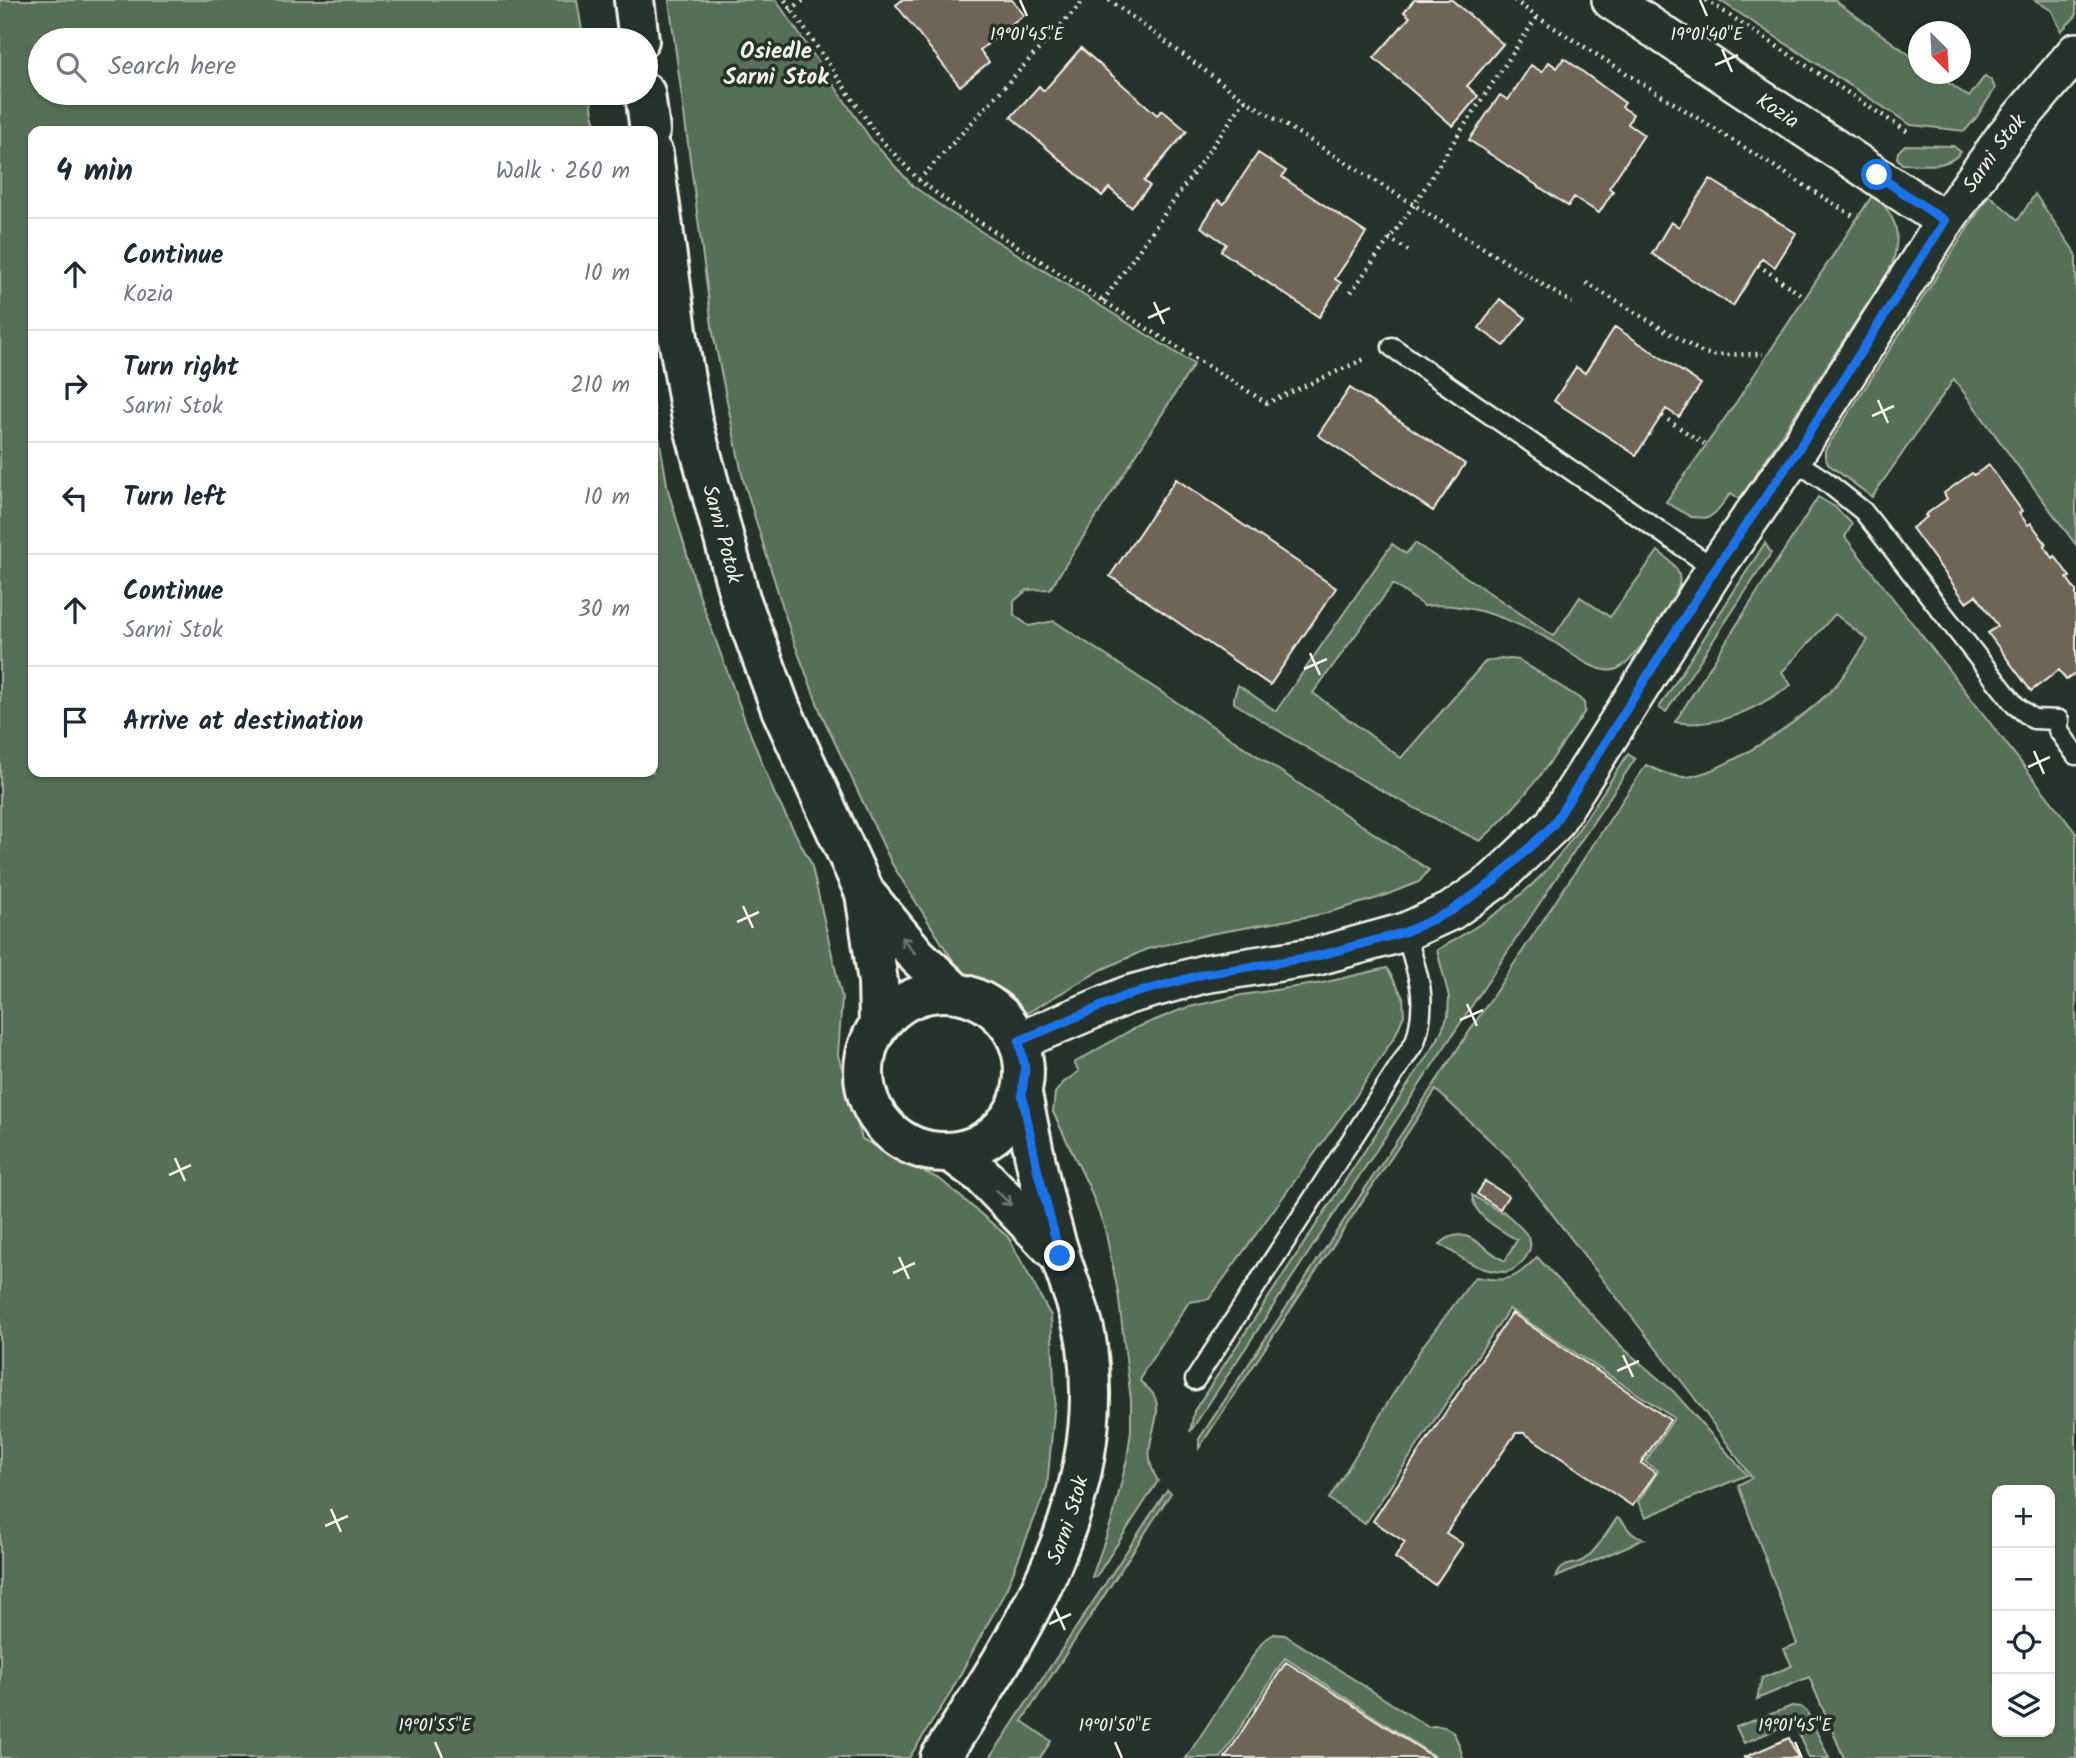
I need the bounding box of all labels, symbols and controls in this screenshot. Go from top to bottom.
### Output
text: 19°01'45"E [990,21,1064,50]
text: 19°01'40"E [1670,21,1744,50]
north arrow [1908,21,1971,84]
search box [28,28,658,105]
district label: Osiedle Sarni Stok [723,34,829,96]
text: Search here [108,46,236,88]
icon: search [52,48,90,86]
street label: Kozia [1749,85,1805,138]
street label: Sarni Stok [1955,107,2035,200]
text: 4 min [56,148,133,196]
text: Walk · 260 m [496,154,630,190]
route start [1861,159,1892,190]
text: Continue [123,235,224,277]
icon: ahead [56,255,94,293]
text: 10 m [584,256,630,292]
text: Kozia [123,277,173,313]
text: Turn right [123,347,239,389]
icon: right [56,367,94,405]
text: 210 m [570,368,630,404]
text: Sarni Stok [123,389,223,425]
text: Turn left [123,477,226,519]
icon: left [56,479,94,517]
text: 10 m [584,480,630,516]
street label: Sarni Potok [692,481,750,588]
text: Continue [123,571,224,613]
icon: ahead [56,591,94,629]
text: 30 m [578,592,630,628]
text: Sarni Stok [123,613,223,649]
text: Arrive at destination [123,701,363,743]
icon: arrive [56,703,94,741]
one-way arrow [900,936,916,954]
one-way arrow [995,1189,1012,1206]
route end [1044,1240,1075,1271]
street label: Sarni Stok [1039,1473,1098,1570]
map controls [1992,1485,2055,1737]
button: + [1992,1485,2055,1548]
button: − [1992,1548,2055,1611]
button: locate [1992,1611,2055,1674]
button: layers [1992,1674,2055,1737]
text: 19°01'55"E [398,1712,472,1741]
text: 19°01'50"E [1079,1712,1152,1741]
text: 19°01'45"E [1758,1712,1832,1741]

